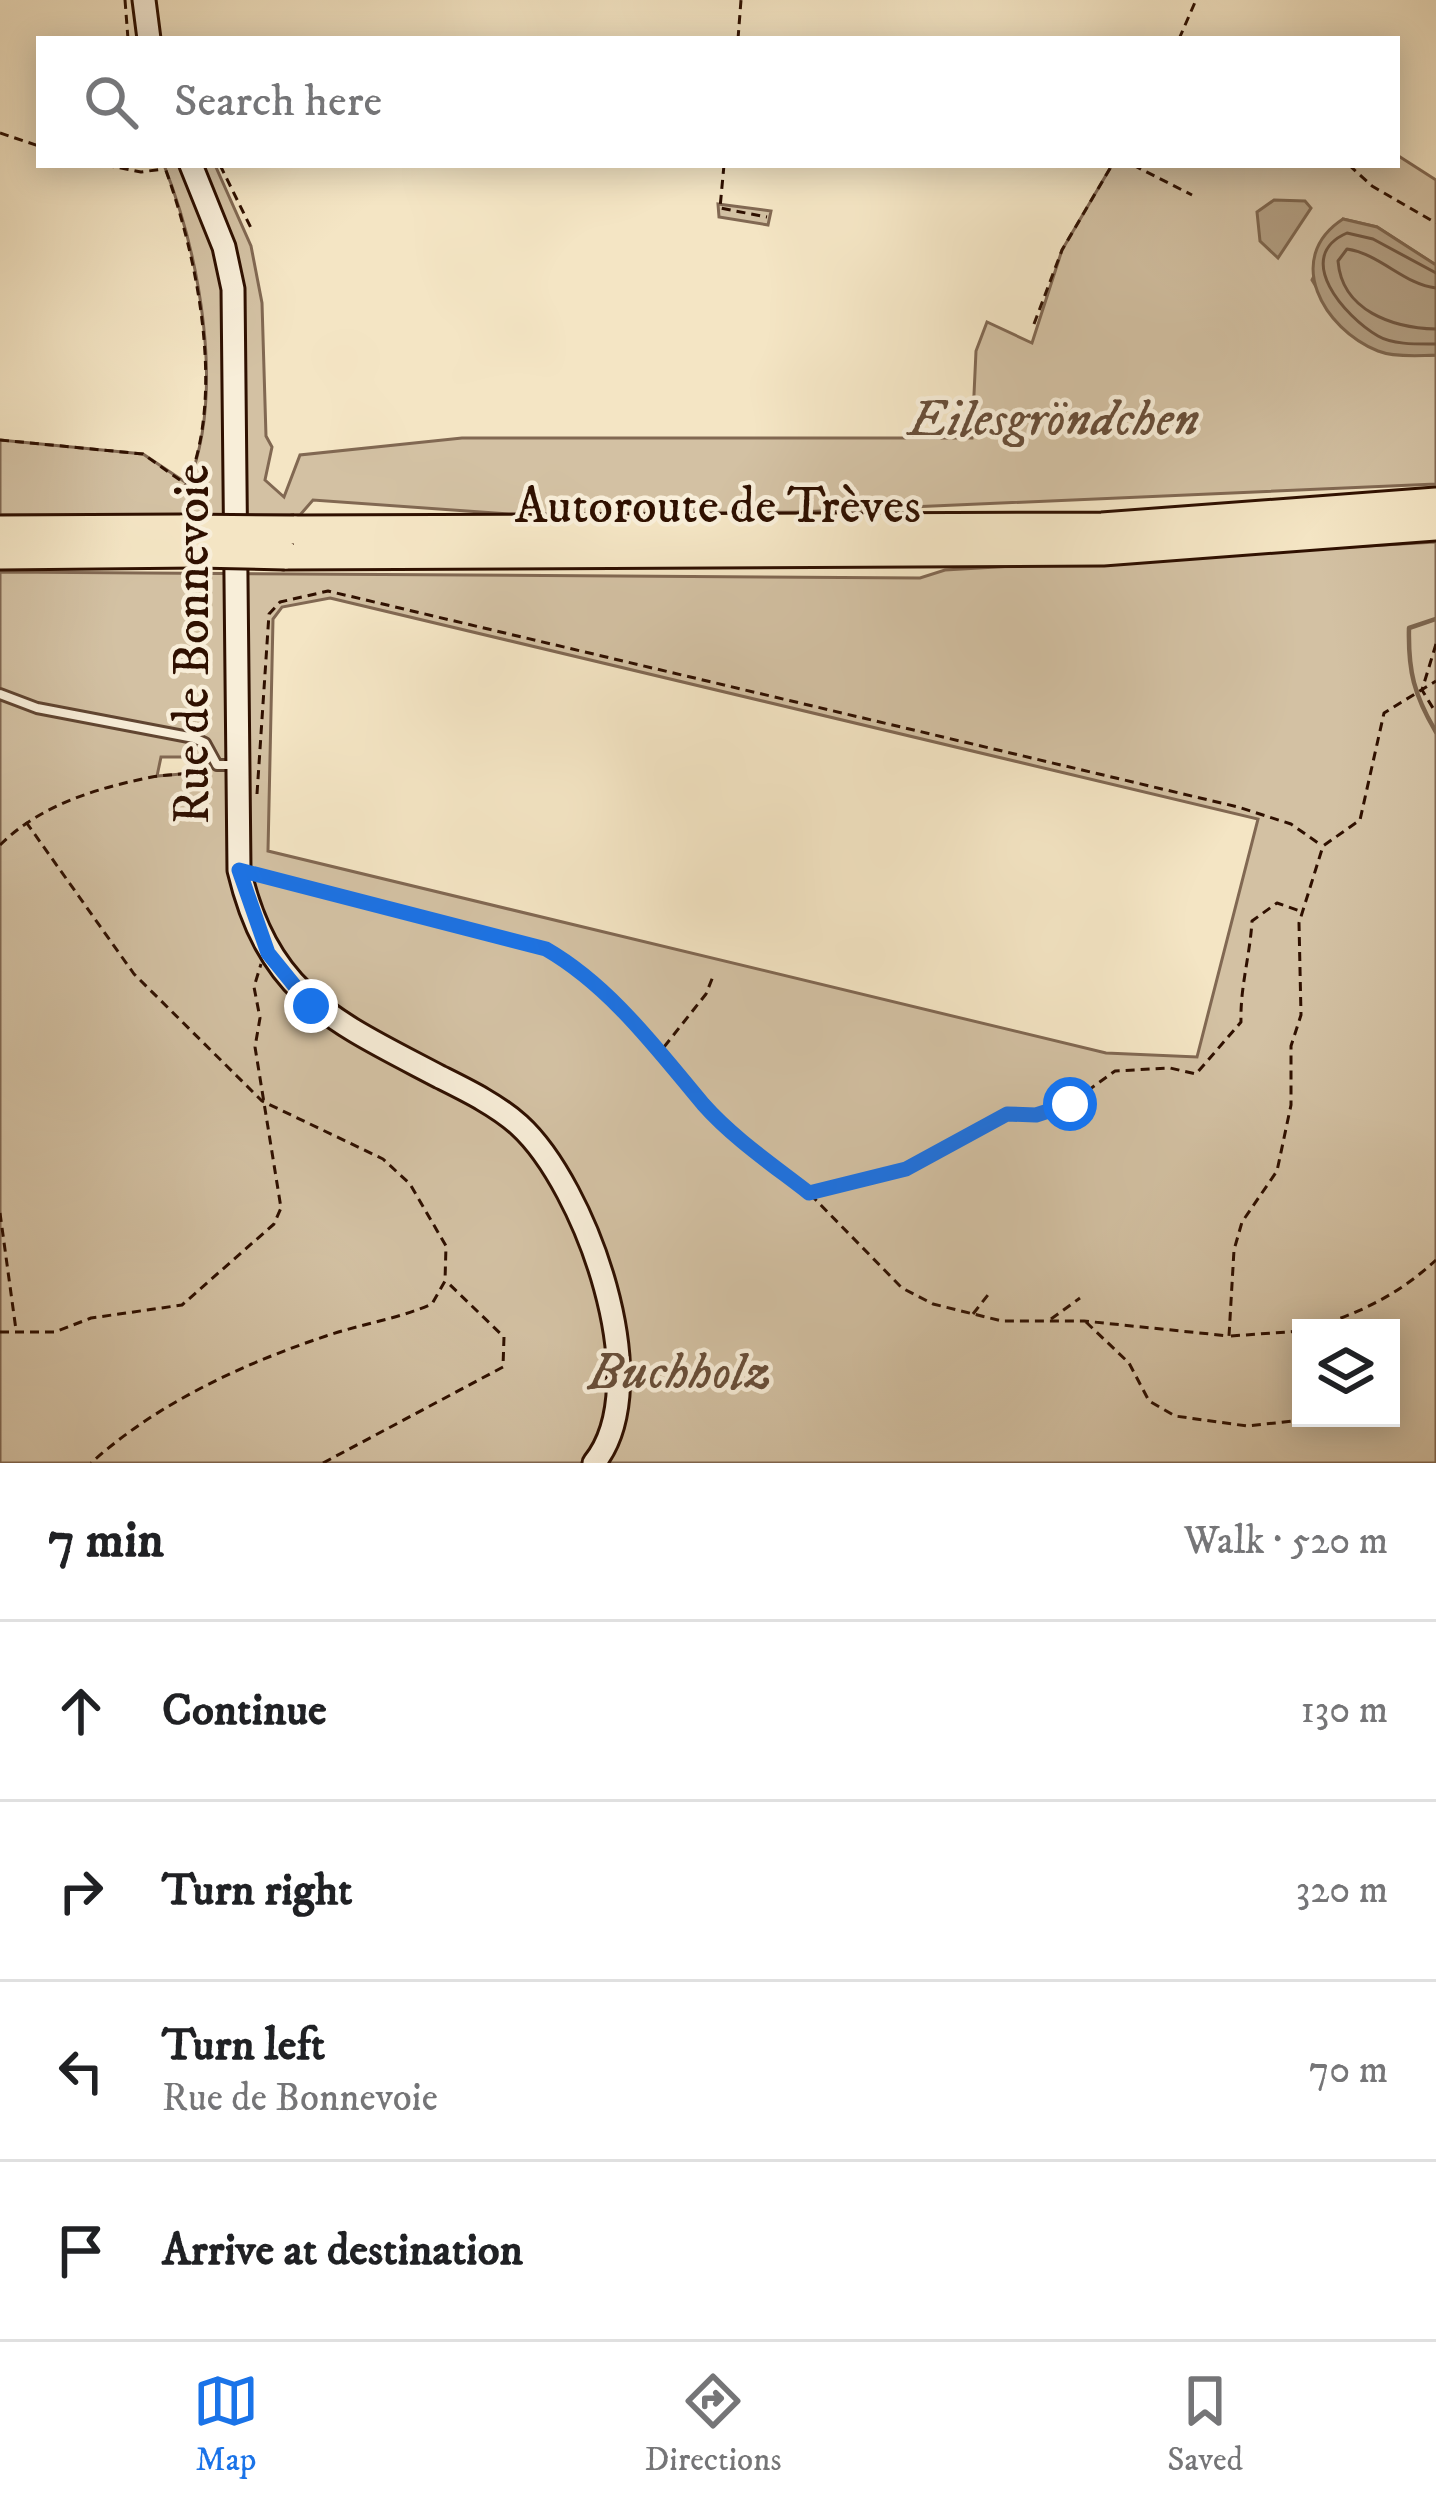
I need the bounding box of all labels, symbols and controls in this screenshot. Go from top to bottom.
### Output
search box [36,36,1400,168]
icon: search [78,69,144,135]
text: Search here [174,74,382,130]
park label: Eilesgröndchen [906,388,1200,452]
street label: Rue de Bonnevoie [161,464,225,824]
street label: Autoroute de Trèves [515,475,921,539]
route end [284,979,338,1033]
route start [1043,1077,1097,1131]
map controls [1292,1319,1400,1427]
button: layers [1292,1319,1400,1427]
park label: Buchholz [586,1341,772,1405]
text: 7 min [48,1509,164,1573]
text: Walk · 520 m [1184,1517,1388,1566]
icon: ahead [48,1678,114,1744]
text: Continue [162,1683,327,1739]
text: 130 m [1300,1686,1388,1735]
icon: right [48,1858,114,1924]
text: Turn right [162,1863,352,1919]
text: 320 m [1296,1866,1388,1915]
text: Turn left [162,2018,325,2074]
icon: left [48,2038,114,2104]
text: 70 m [1309,2046,1388,2095]
text: Rue de Bonnevoie [162,2074,438,2123]
icon: arrive [48,2218,114,2284]
text: Arrive at destination [162,2223,523,2279]
tab: Map [193,2368,259,2481]
tab: Directions [645,2368,781,2481]
tab: Saved [1167,2368,1243,2481]

